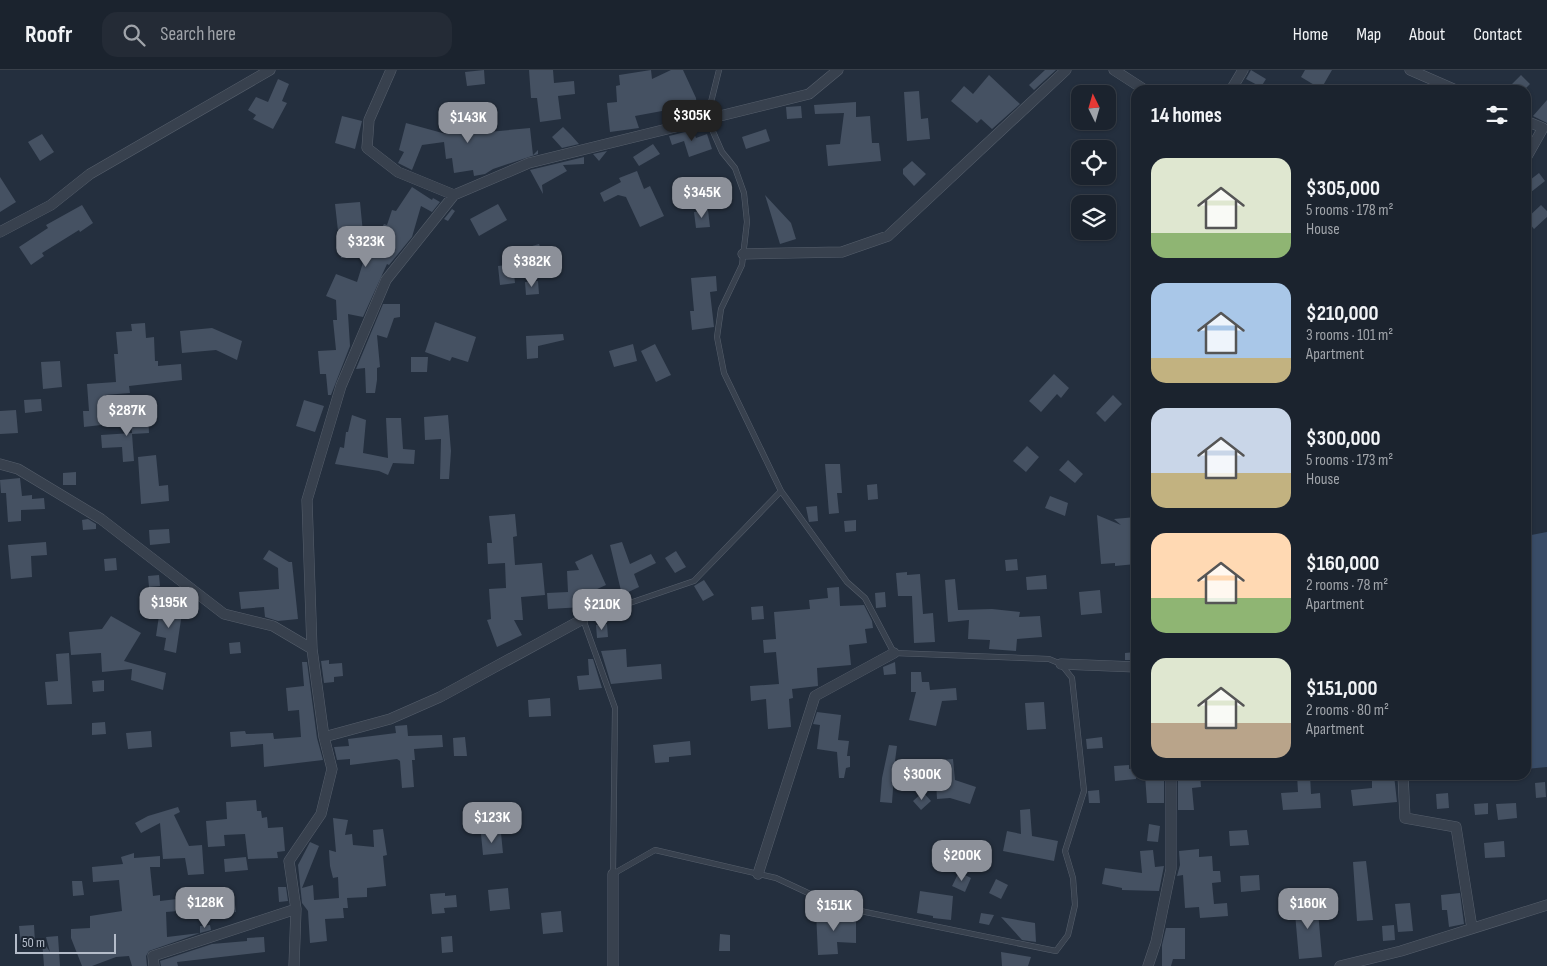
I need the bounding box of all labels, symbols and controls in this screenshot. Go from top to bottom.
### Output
search box [102,12,452,57]
text: Roofr [25,20,72,49]
icon: search [120,21,148,49]
text: Search here [160,23,236,46]
text: Home [1293,24,1328,45]
text: Map [1356,24,1381,45]
text: About [1409,24,1445,45]
text: Contact [1473,24,1522,45]
north arrow [1071,85,1116,130]
map controls [1071,85,1116,240]
pin: $305K [657,100,727,142]
icon: filters [1483,101,1511,129]
pin: $143K [433,102,503,144]
text: 14 homes [1151,103,1222,128]
text: $305K [673,106,711,125]
text: $143K [449,108,487,127]
button: locate [1071,140,1116,185]
pin: $345K [667,176,737,219]
text: $305,000 [1306,176,1380,201]
icon: home [1191,178,1251,238]
text: $345K [683,183,721,202]
button: layers [1071,195,1116,240]
text: 5 rooms · 178 m² [1306,201,1394,220]
text: House [1306,220,1340,239]
pin: $323K [331,226,401,268]
text: $323K [347,232,385,251]
pin: $382K [497,246,567,288]
text: $382K [513,252,551,271]
text: $210,000 [1306,301,1378,326]
icon: home [1191,303,1251,363]
text: 3 rooms · 101 m² [1306,326,1393,345]
text: Apartment [1306,345,1364,364]
pin: $287K [92,394,162,437]
text: $287K [108,401,146,420]
text: $300,000 [1306,426,1380,451]
icon: home [1191,428,1251,488]
text: 5 rooms · 173 m² [1306,451,1393,470]
text: House [1306,470,1340,489]
text: $160,000 [1306,551,1379,576]
icon: home [1191,553,1251,613]
text: 2 rooms · 78 m² [1306,576,1388,595]
pin: $195K [134,586,204,629]
pin: $210K [567,588,637,631]
text: $195K [151,593,187,612]
text: $210K [584,595,620,614]
text: Apartment [1306,595,1364,614]
text: $151,000 [1306,676,1378,701]
icon: home [1191,678,1251,738]
text: 2 rooms · 80 m² [1306,701,1389,720]
text: Apartment [1306,720,1364,739]
pin: $300K [887,758,957,801]
text: $300K [903,765,941,784]
pin: $123K [457,802,527,844]
text: $123K [474,808,510,827]
pin: $200K [927,840,997,882]
text: $200K [943,846,981,865]
pin: $128K [170,886,240,929]
pin: $160K [1273,888,1343,930]
pin: $151K [799,890,869,932]
text: $128K [186,893,224,912]
text: $160K [1289,894,1327,913]
text: $151K [816,896,852,915]
scale bar [15,931,116,954]
text: 50 m [22,934,45,951]

